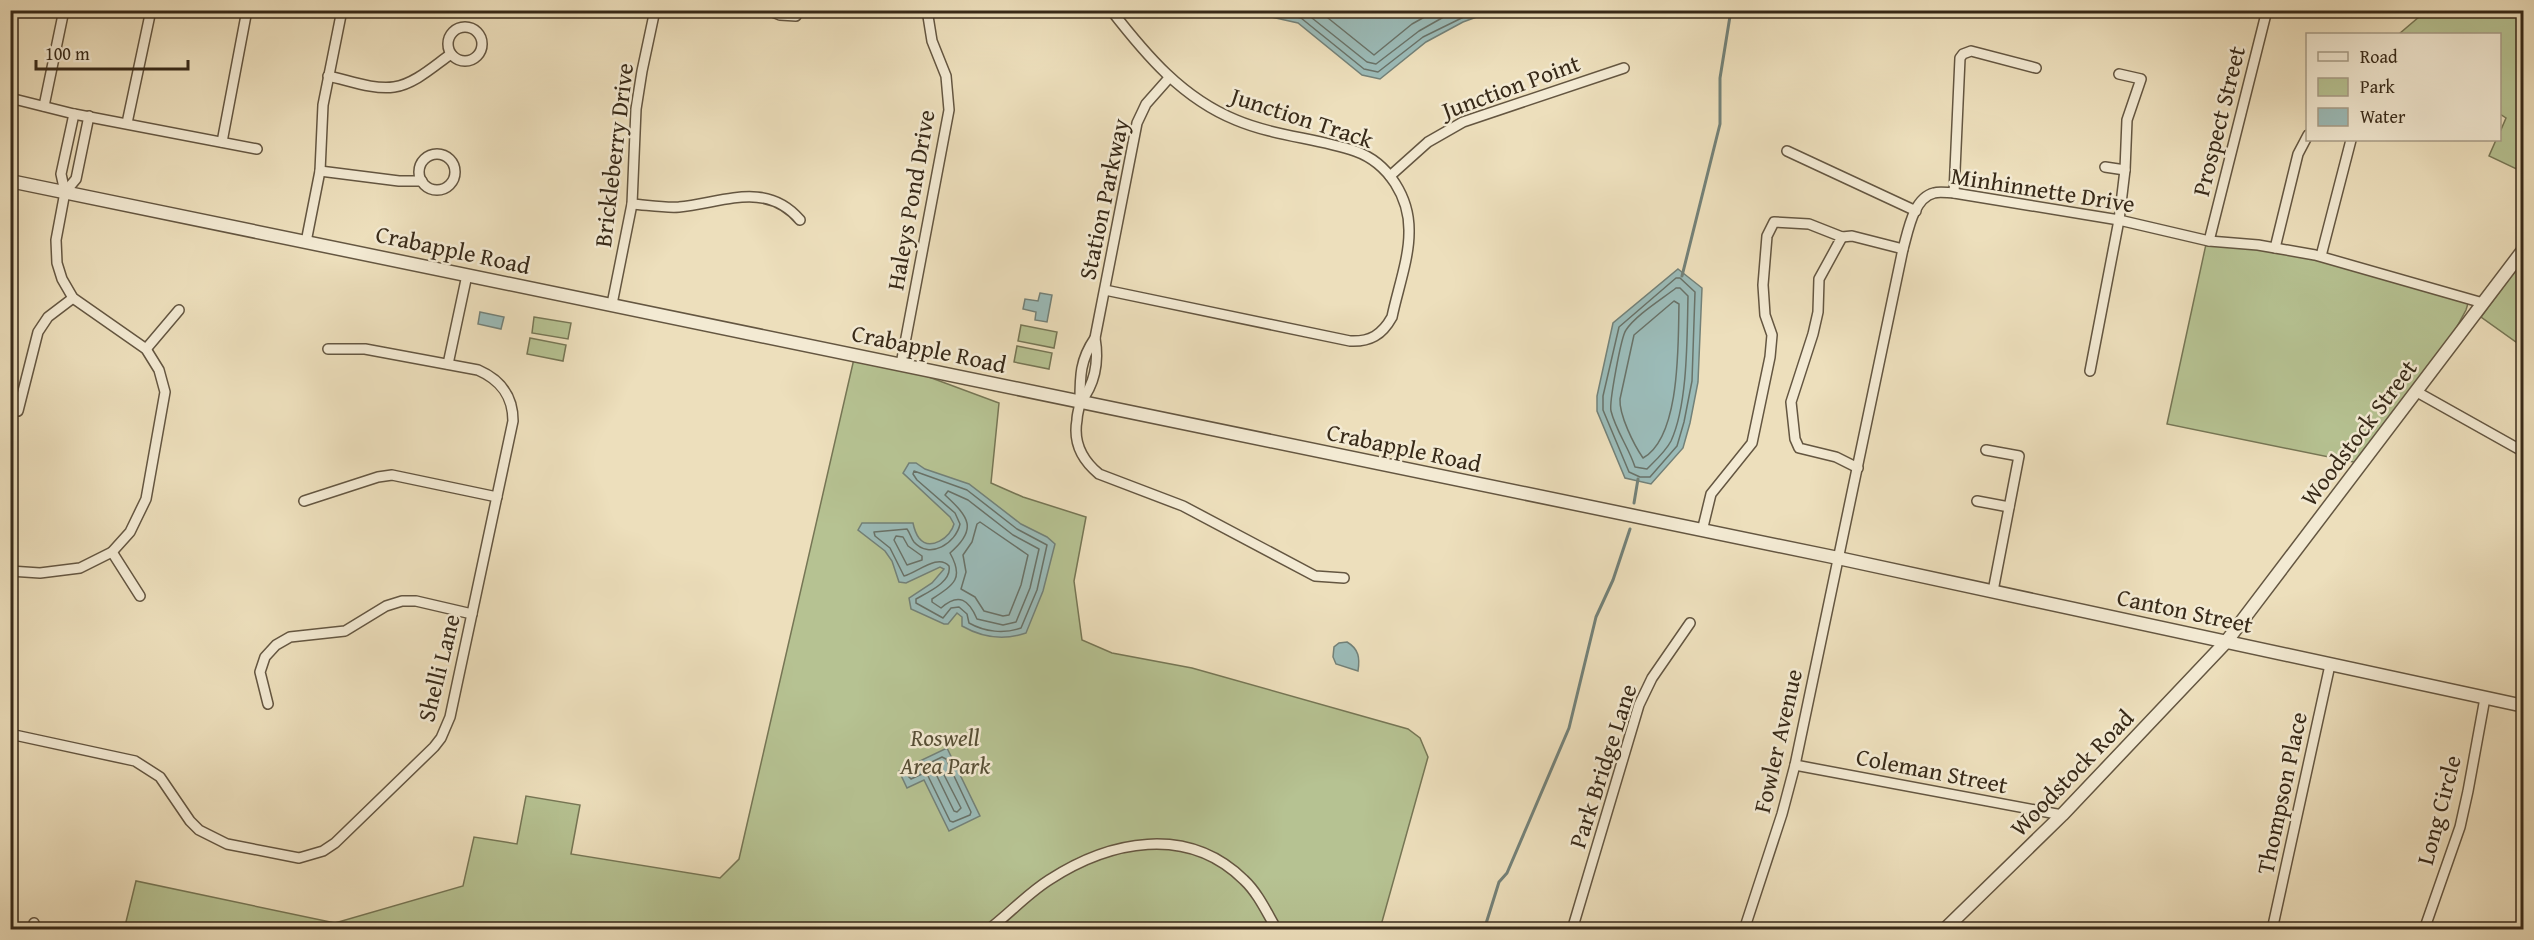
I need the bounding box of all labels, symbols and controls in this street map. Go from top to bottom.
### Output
scale bar [36,33,188,71]
legend [2306,33,2501,141]
text: 100 m [45,40,90,67]
street label: Prospect Street [2183,42,2254,200]
text: Road [2360,43,2398,70]
street label: Junction Point [1434,45,1585,129]
street label: Brickleberry Drive [585,61,642,249]
text: Park [2360,73,2396,100]
street label: Junction Track [1224,77,1379,157]
text: Water [2360,103,2406,130]
street label: Haleys Pond Drive [877,107,944,293]
street label: Station Parkway [1069,115,1138,283]
street label: Minhinnette Drive [1949,158,2138,221]
street label: Crabapple Road [373,216,534,283]
street label: Crabapple Road [849,315,1010,382]
street label: Woodstock Street [2292,352,2426,513]
street label: Crabapple Road [1324,414,1485,481]
street label: Canton Street [2114,579,2257,642]
street label: Shelli Lane [408,610,469,725]
street label: Fowler Avenue [1744,666,1811,816]
street label: Park Bridge Lane [1559,679,1646,853]
street label: Woodstock Road [2002,701,2142,844]
street label: Thompson Place [2247,708,2316,877]
park label: Roswell Area Park [899,720,990,783]
street label: Coleman Street [1853,739,2011,802]
street label: Long Circle [2407,751,2470,869]

